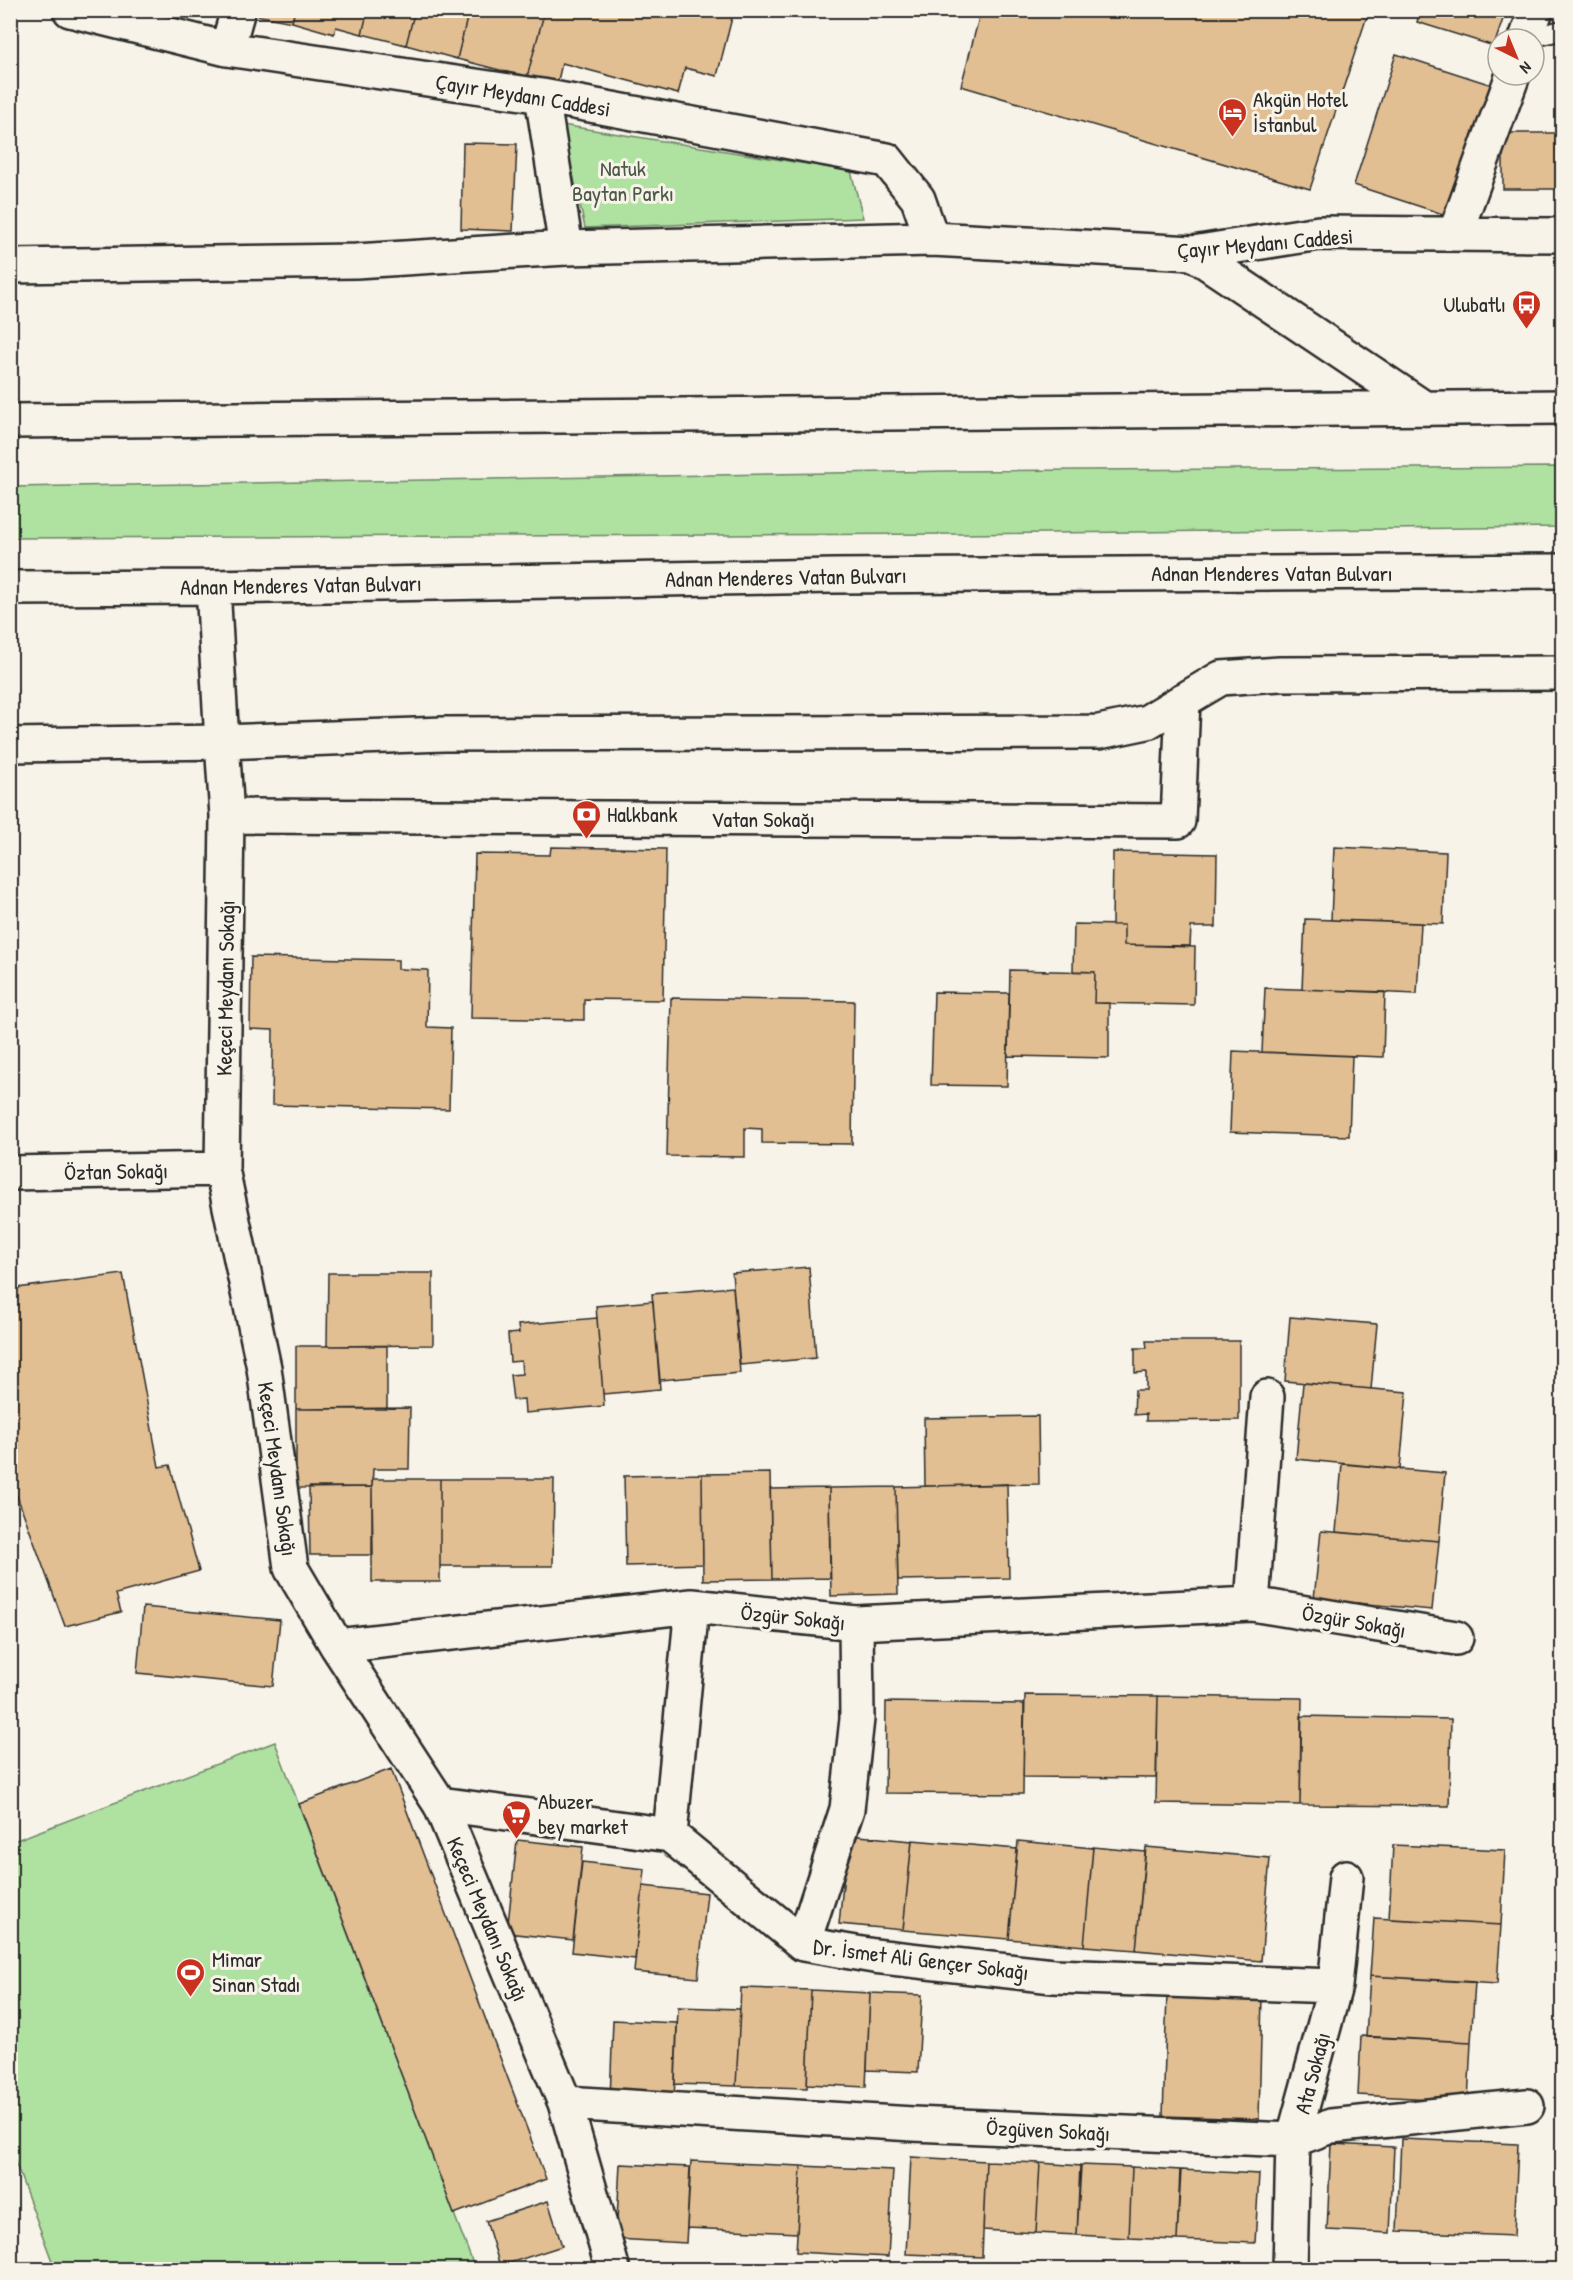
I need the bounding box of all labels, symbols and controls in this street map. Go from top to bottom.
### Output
north arrow [1486,27,1546,87]
text: N [1515,57,1537,79]
street label: Çayır Meydanı Caddesi [433,66,613,124]
place label: Akgün Hotel İstanbul [1253,84,1348,139]
hotel icon: Akgün Hotel İstanbul [1216,96,1248,138]
park label: Natuk Baytan Parkı [572,153,674,208]
street label: Çayır Meydanı Caddesi [1176,220,1354,266]
bus stop icon: Ulubatlı [1511,288,1543,330]
place label: Ulubatlı [1443,289,1506,319]
street label: Adnan Menderes Vatan Bulvarı [1151,558,1393,588]
street label: Adnan Menderes Vatan Bulvarı [665,560,907,594]
street label: Adnan Menderes Vatan Bulvarı [180,568,422,602]
bank icon: Halkbank [570,798,602,840]
place label: Halkbank [607,799,678,829]
street label: Vatan Sokağı [711,804,815,834]
street label: Keçeci Meydanı Sokağı [208,900,242,1076]
street label: Öztan Sokağı [64,1155,168,1187]
street label: Keçeci Meydanı Sokağı [251,1380,305,1558]
street label: Özgür Sokağı [739,1597,847,1637]
street label: Özgür Sokağı [1300,1597,1408,1645]
place label: Abuzer bey market [538,1786,628,1841]
supermarket icon: Abuzer bey market [501,1798,533,1840]
street label: Keçeci Meydanı Sokağı [440,1832,536,2006]
street label: Dr. İsmet Ali Gençer Sokağı [812,1931,1030,1987]
place label: Mimar Sinan Stadı [212,1944,300,1999]
sports icon: Mimar Sinan Stadı [175,1956,207,1998]
street label: Ata Sokağı [1287,2029,1337,2117]
street label: Özgüven Sokağı [985,2112,1111,2148]

